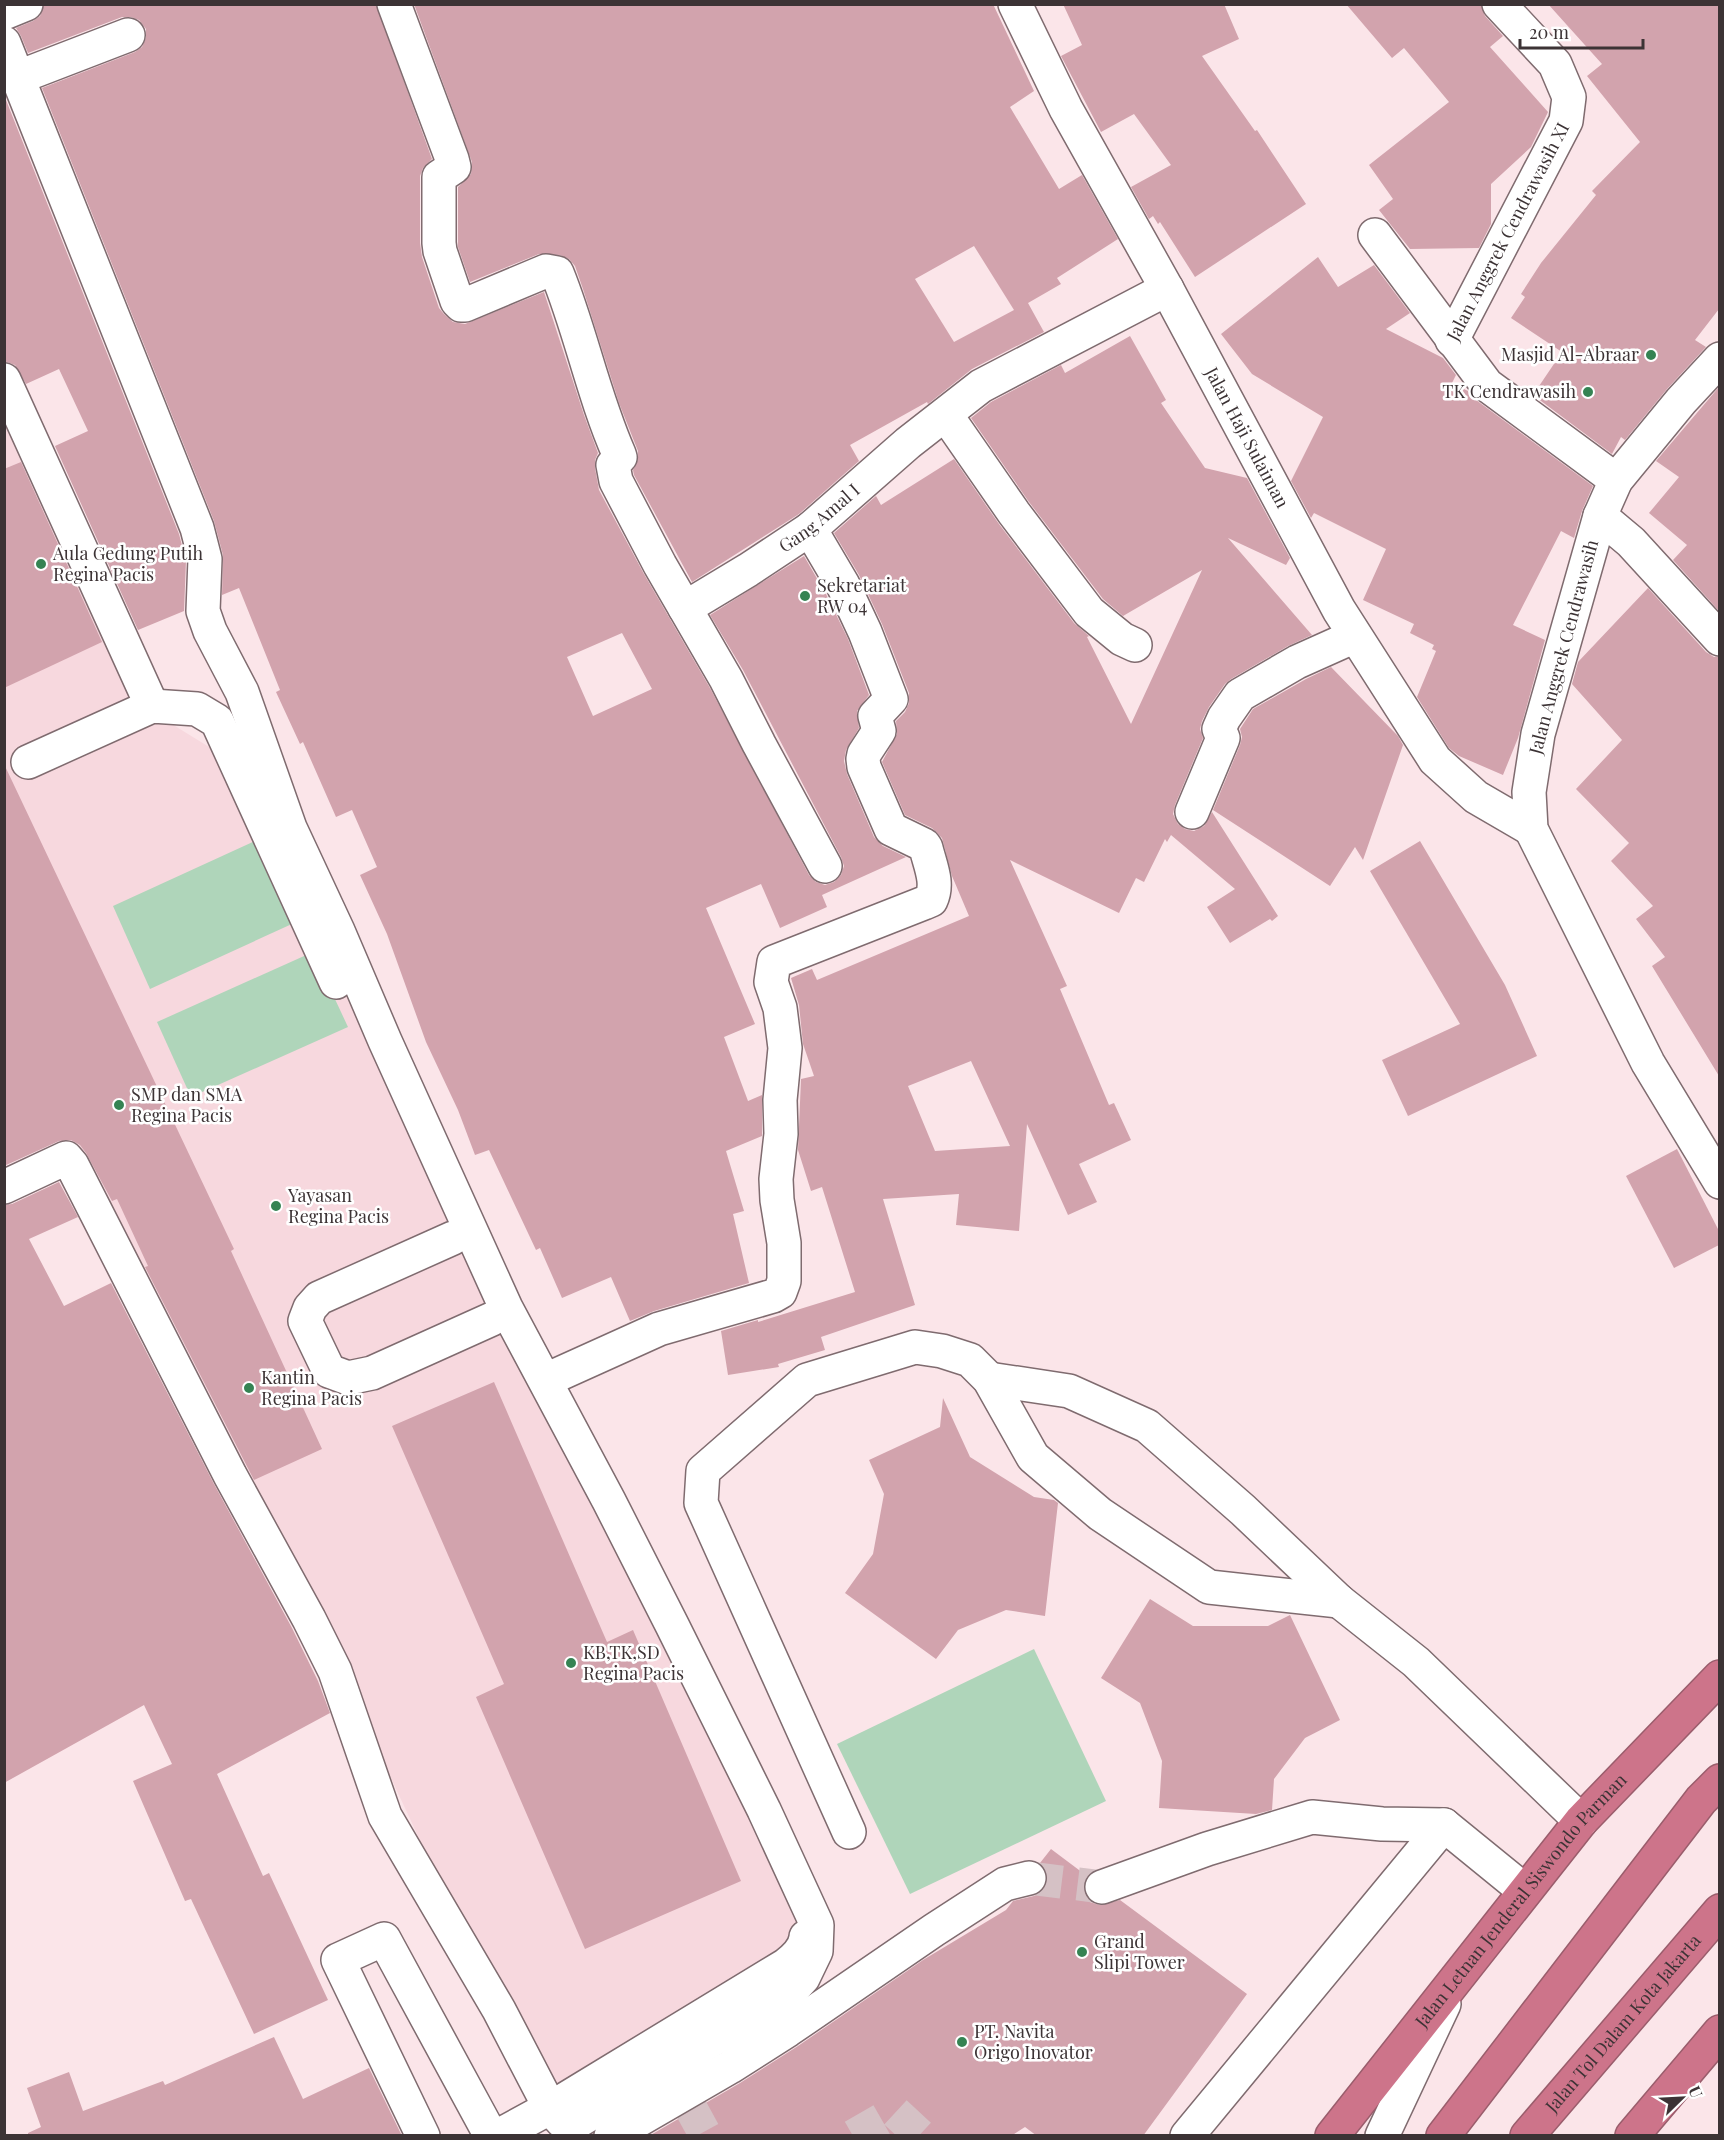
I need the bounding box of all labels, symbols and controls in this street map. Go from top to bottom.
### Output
scale bar [1520,12,1643,50]
text: 20 m [1529,20,1569,44]
street label: Jalan Anggrek Cendrawasih XI [1440,118,1574,346]
place label: Masjid Al-Abraar [1501,342,1639,366]
marker: Masjid Al-Abraar [1644,348,1658,362]
street label: Jalan Haji Sulaiman [1200,362,1295,512]
place label: TK Cendrawasih [1442,379,1576,403]
marker: TK Cendrawasih [1581,385,1595,399]
street label: Gang Amal I [774,478,865,557]
street label: Jalan Anggrek Cendrawasih [1523,536,1603,758]
place label: Aula Gedung Putih Regina Pacis [52,541,203,586]
marker: Aula Gedung Putih Regina Pacis [34,557,48,571]
place label: Sekretariat RW 04 [817,573,907,618]
marker: Sekretariat RW 04 [798,589,812,603]
place label: SMP dan SMA Regina Pacis [131,1082,243,1127]
marker: SMP dan SMA Regina Pacis [112,1098,126,1112]
place label: Yayasan Regina Pacis [287,1183,389,1228]
marker: Yayasan Regina Pacis [269,1199,283,1213]
place label: Kantin Regina Pacis [261,1365,362,1410]
marker: Kantin Regina Pacis [242,1381,256,1395]
place label: KB,TK,SD Regina Pacis [583,1640,684,1685]
marker: KB,TK,SD Regina Pacis [564,1656,578,1670]
street label: Jalan Letnan Jenderal Siswondo Parman [1409,1768,1632,2033]
place label: Grand Slipi Tower [1094,1929,1185,1974]
street label: Jalan Tol Dalam Kota Jakarta [1539,1929,1706,2118]
marker: Grand Slipi Tower [1075,1945,1089,1959]
place label: PT. Navita Origo Inovator [974,2019,1093,2064]
marker: PT. Navita Origo Inovator [955,2035,969,2049]
north arrow [1652,2068,1712,2128]
text: U [1684,2082,1708,2101]

